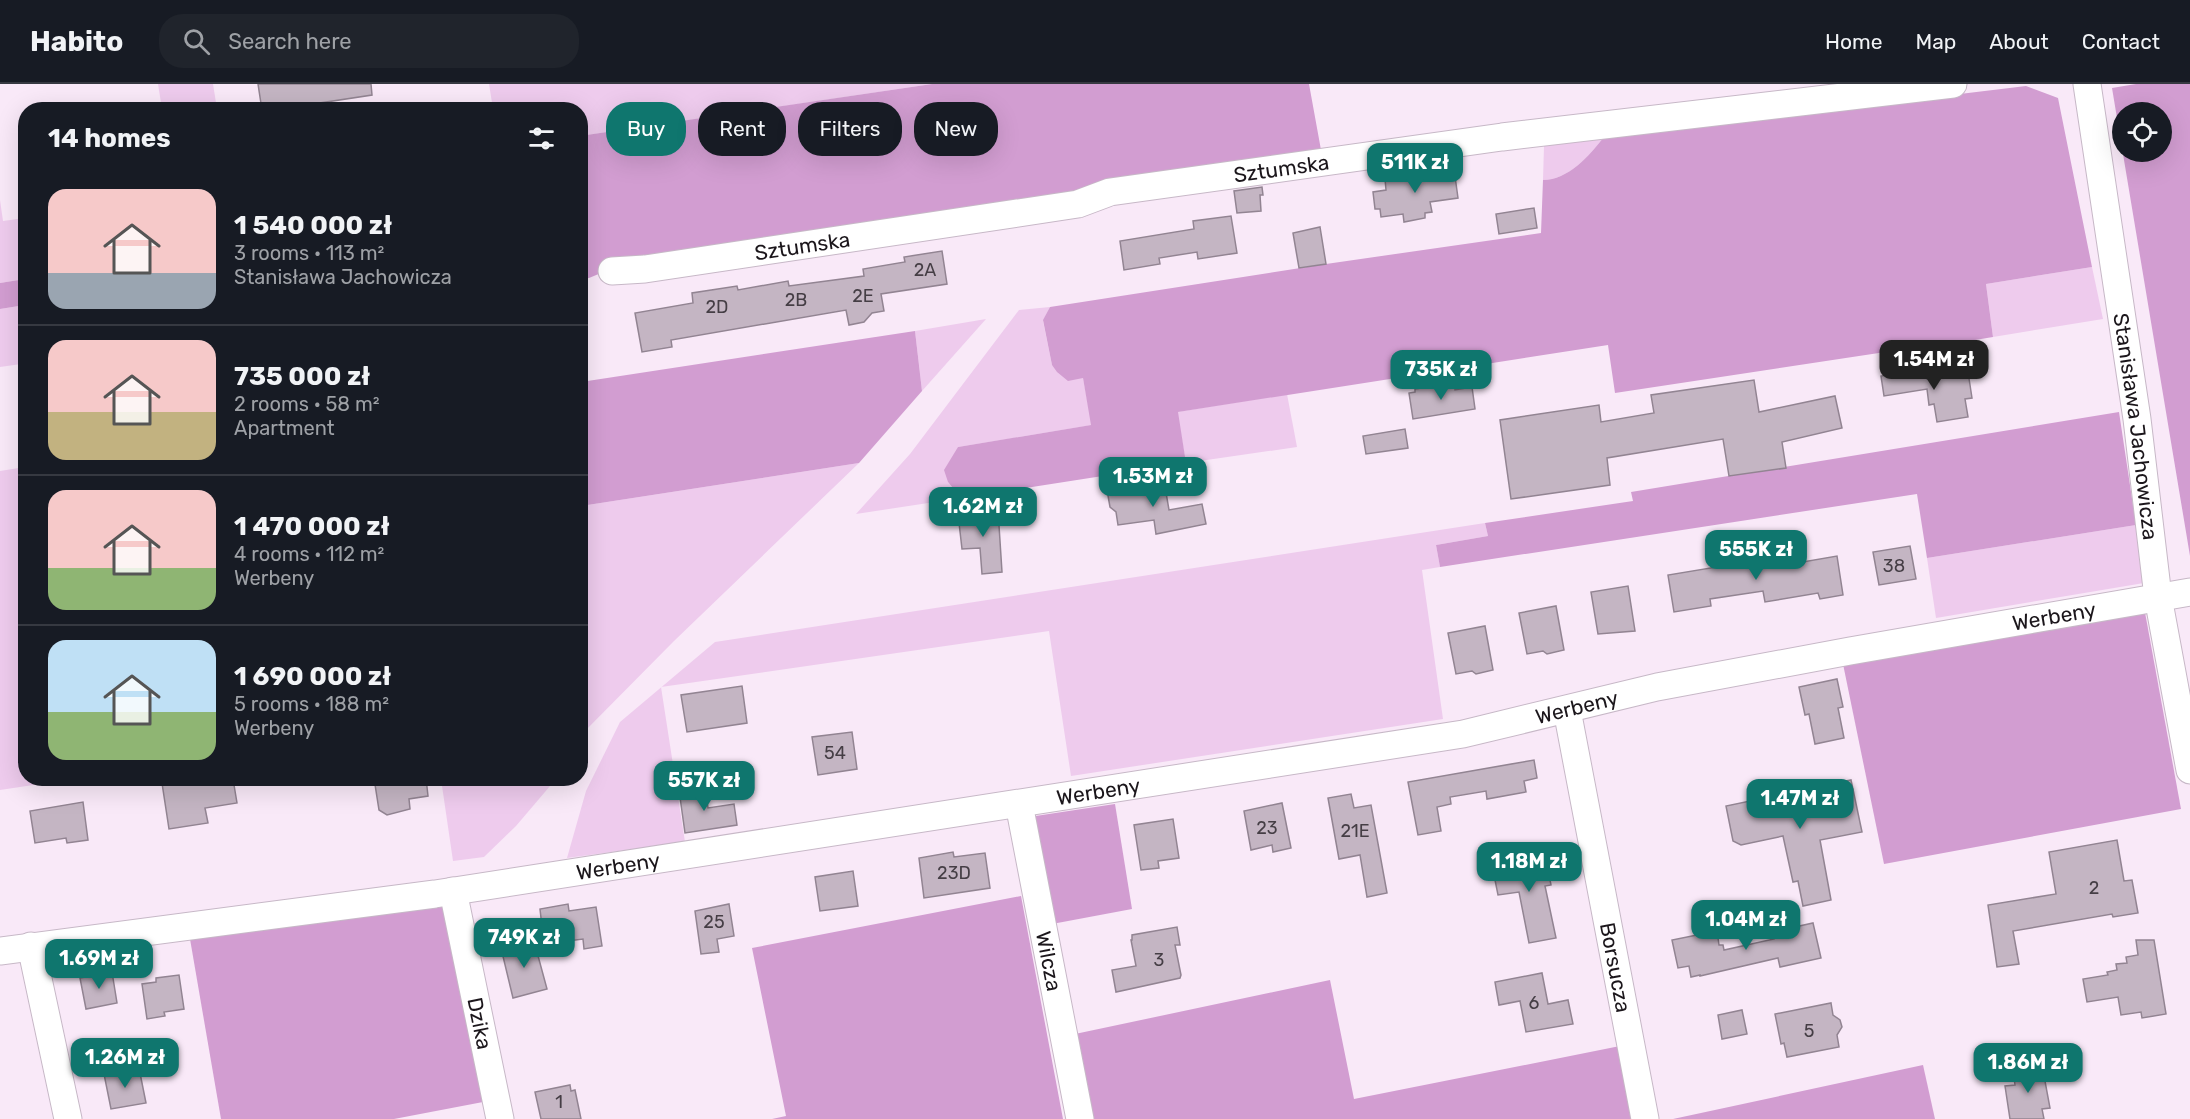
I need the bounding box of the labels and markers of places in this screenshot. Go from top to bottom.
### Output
pin: 511K zł [1360,143,1470,194]
pin: 1.54M zł [1872,340,1996,391]
pin: 735K zł [1386,350,1496,401]
pin: 1.53M zł [1091,457,1215,508]
pin: 1.62M zł [921,487,1045,538]
pin: 555K zł [1701,530,1811,581]
pin: 557K zł [649,761,759,812]
pin: 1.47M zł [1738,779,1862,830]
pin: 1.18M zł [1467,842,1591,893]
pin: 1.04M zł [1684,900,1808,951]
pin: 749K zł [469,918,579,969]
pin: 1.69M zł [37,939,161,990]
pin: 1.26M zł [63,1038,187,1089]
pin: 1.86M zł [1966,1043,2090,1094]

